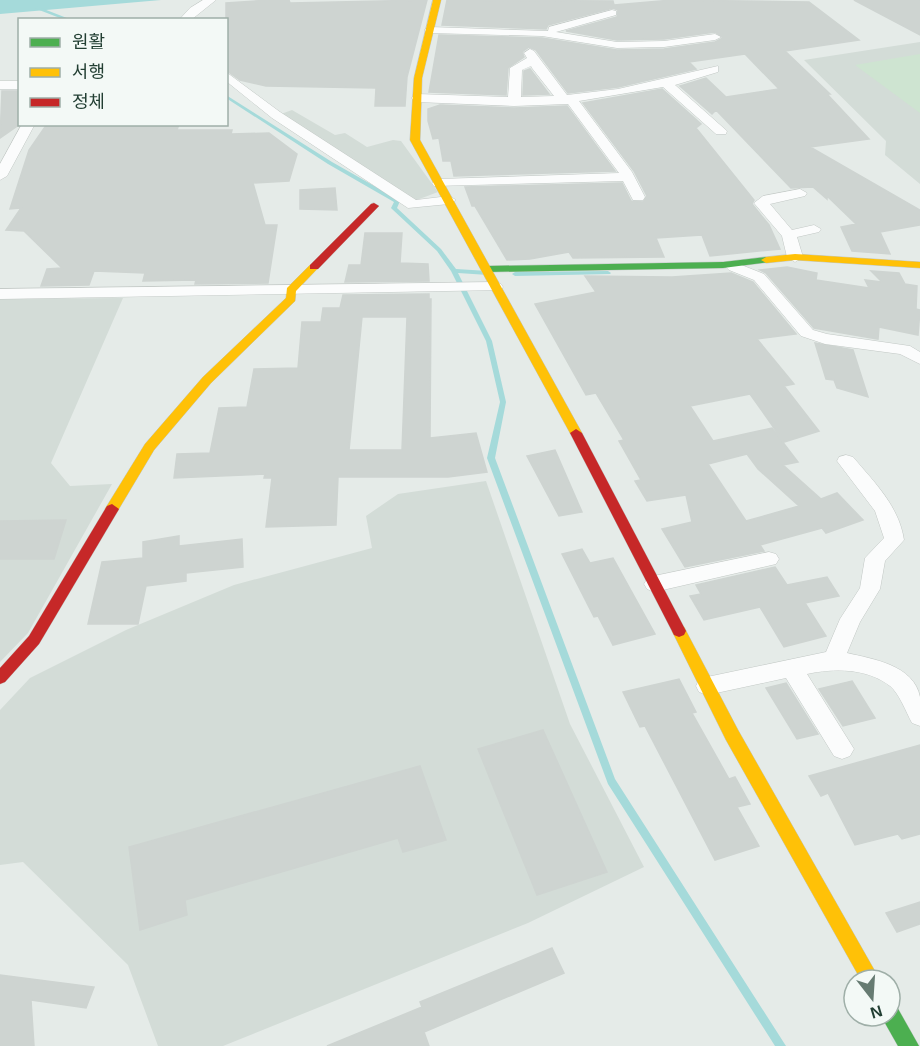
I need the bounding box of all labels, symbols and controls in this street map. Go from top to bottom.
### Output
legend [18,18,228,126]
text: 원활 [72,32,105,52]
text: 서행 [72,62,105,82]
text: 정체 [72,92,105,112]
north arrow [842,968,902,1028]
text: N [868,1002,884,1022]

